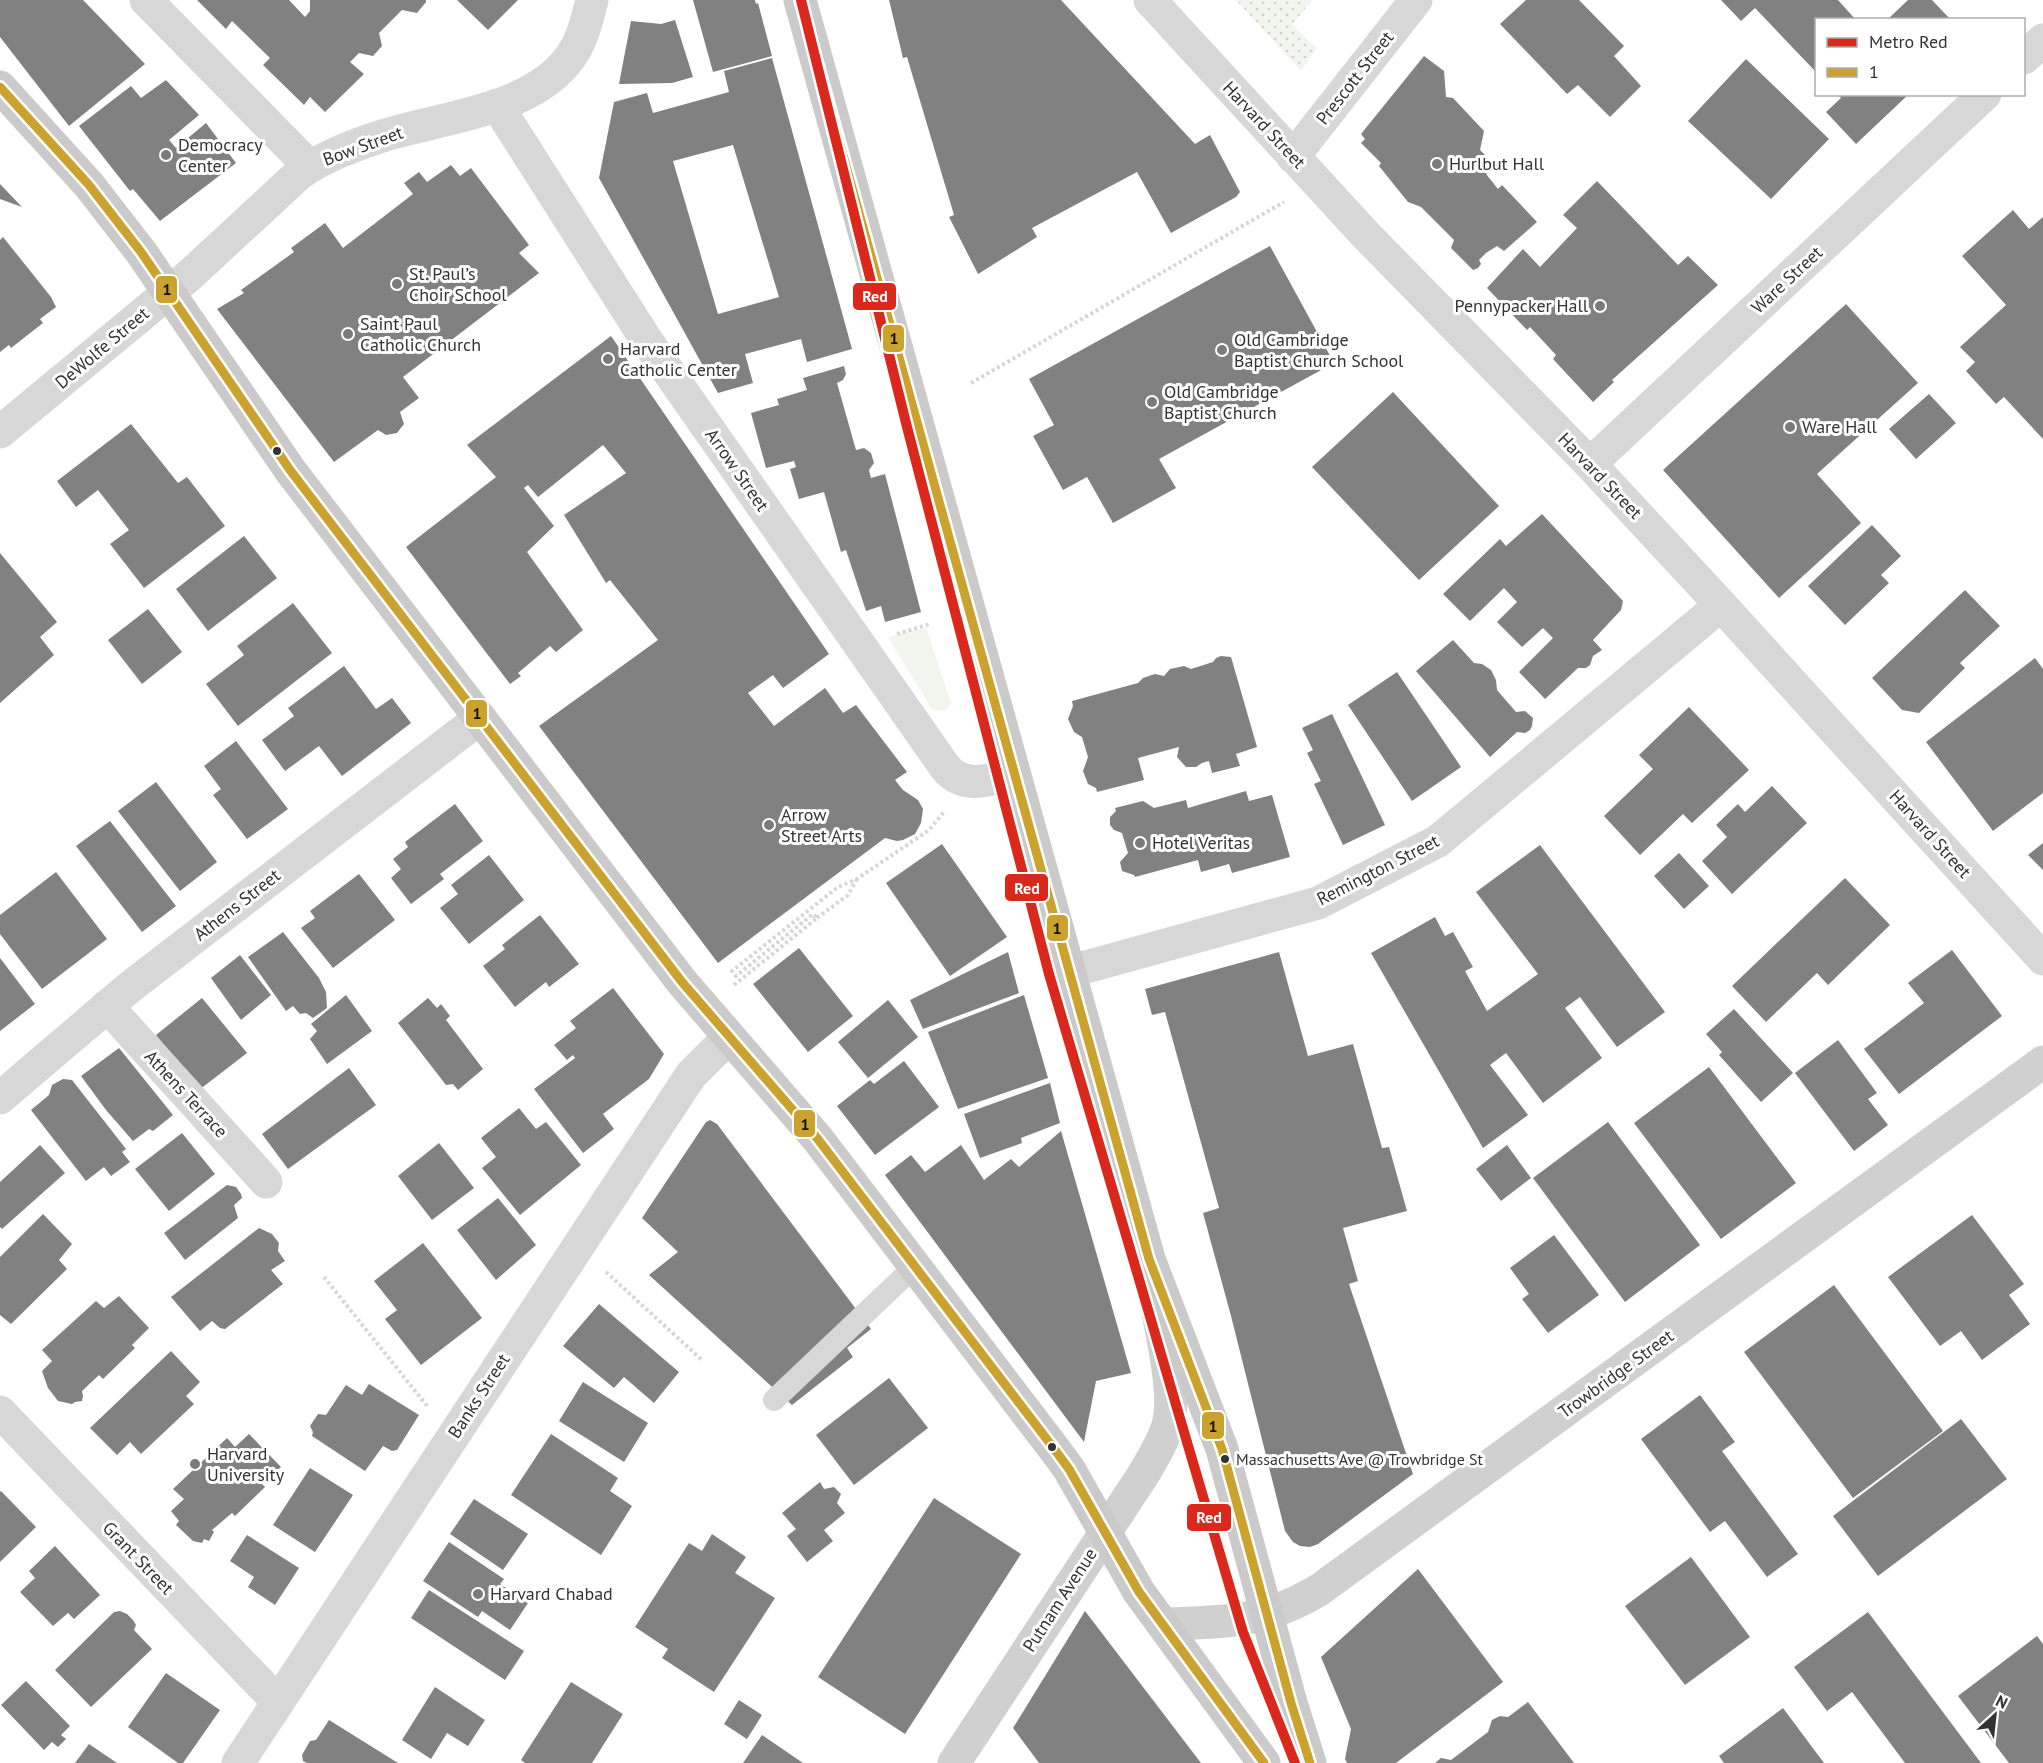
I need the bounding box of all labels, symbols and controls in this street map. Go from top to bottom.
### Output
legend [1815,18,2025,96]
street label: Prescott Street [1311,26,1398,129]
text: Metro Red [1869,30,1948,53]
text: 1 [1869,60,1879,83]
street label: Harvard Street [1218,76,1311,173]
street label: Bow Street [320,120,406,171]
place label: Democracy Center [178,133,263,177]
marker: Democracy Center [159,148,173,162]
place label: Hurlbut Hall [1449,152,1545,175]
marker: Hurlbut Hall [1430,157,1444,171]
street label: Ware Street [1746,241,1827,318]
place label: St. Paul’s Choir School [409,262,507,306]
line badge: 1 [155,275,178,304]
marker: St. Paul’s Choir School [390,277,404,291]
text: 1 [162,279,172,299]
line badge: Red [852,282,897,311]
text: Red [862,286,888,306]
place label: Pennypacker Hall [1455,294,1589,317]
marker: Pennypacker Hall [1593,299,1607,313]
street label: DeWolfe Street [50,302,153,394]
place label: Saint Paul Catholic Church [360,312,481,356]
line badge: 1 [882,324,905,353]
marker: Saint Paul Catholic Church [341,327,355,341]
text: 1 [889,328,899,348]
place label: Old Cambridge Baptist Church School [1234,328,1404,372]
place label: Harvard Catholic Center [620,337,737,381]
marker: Old Cambridge Baptist Church School [1215,343,1229,357]
marker: Harvard Catholic Center [601,352,615,366]
place label: Old Cambridge Baptist Church [1164,380,1279,424]
marker: Old Cambridge Baptist Church [1145,395,1159,409]
place label: Ware Hall [1802,415,1877,438]
marker: Ware Hall [1783,420,1797,434]
street label: Arrow Street [701,424,774,516]
street label: Harvard Street [1553,428,1647,524]
unlabelled marker [271,445,283,457]
line badge: 1 [465,699,488,728]
text: 1 [472,703,482,723]
street label: Harvard Street [1885,785,1976,883]
place label: Arrow Street Arts [781,803,862,847]
marker: Arrow Street Arts [762,818,776,832]
street label: Remington Street [1313,829,1443,910]
place label: Hotel Veritas [1152,831,1250,854]
marker: Hotel Veritas [1133,836,1147,850]
street label: Athens Street [189,864,285,946]
line badge: Red [1004,873,1049,902]
text: Red [1014,878,1040,898]
line badge: 1 [1046,914,1069,942]
text: 1 [1052,918,1062,938]
street label: Athens Terrace [140,1045,233,1142]
line badge: 1 [793,1109,816,1138]
text: 1 [800,1114,810,1134]
street label: Trowbridge Street [1554,1324,1678,1423]
street label: Banks Street [443,1349,514,1442]
line badge: 1 [1201,1411,1225,1440]
text: 1 [1208,1416,1218,1436]
unlabelled marker [1046,1441,1058,1453]
place label: Harvard University [207,1442,285,1486]
place label: Massachusetts Ave @ Trowbridge St [1236,1449,1484,1469]
marker: Massachusetts Ave @ Trowbridge St [1219,1453,1231,1465]
marker: Harvard University [188,1457,202,1471]
line badge: Red [1186,1503,1232,1532]
text: Red [1196,1507,1222,1527]
street label: Grant Street [98,1516,179,1599]
street label: Putnam Avenue [1018,1544,1102,1656]
place label: Harvard Chabad [490,1582,613,1605]
marker: Harvard Chabad [471,1587,485,1601]
north arrow [1965,1685,2025,1745]
text: N [1993,1690,2011,1713]

